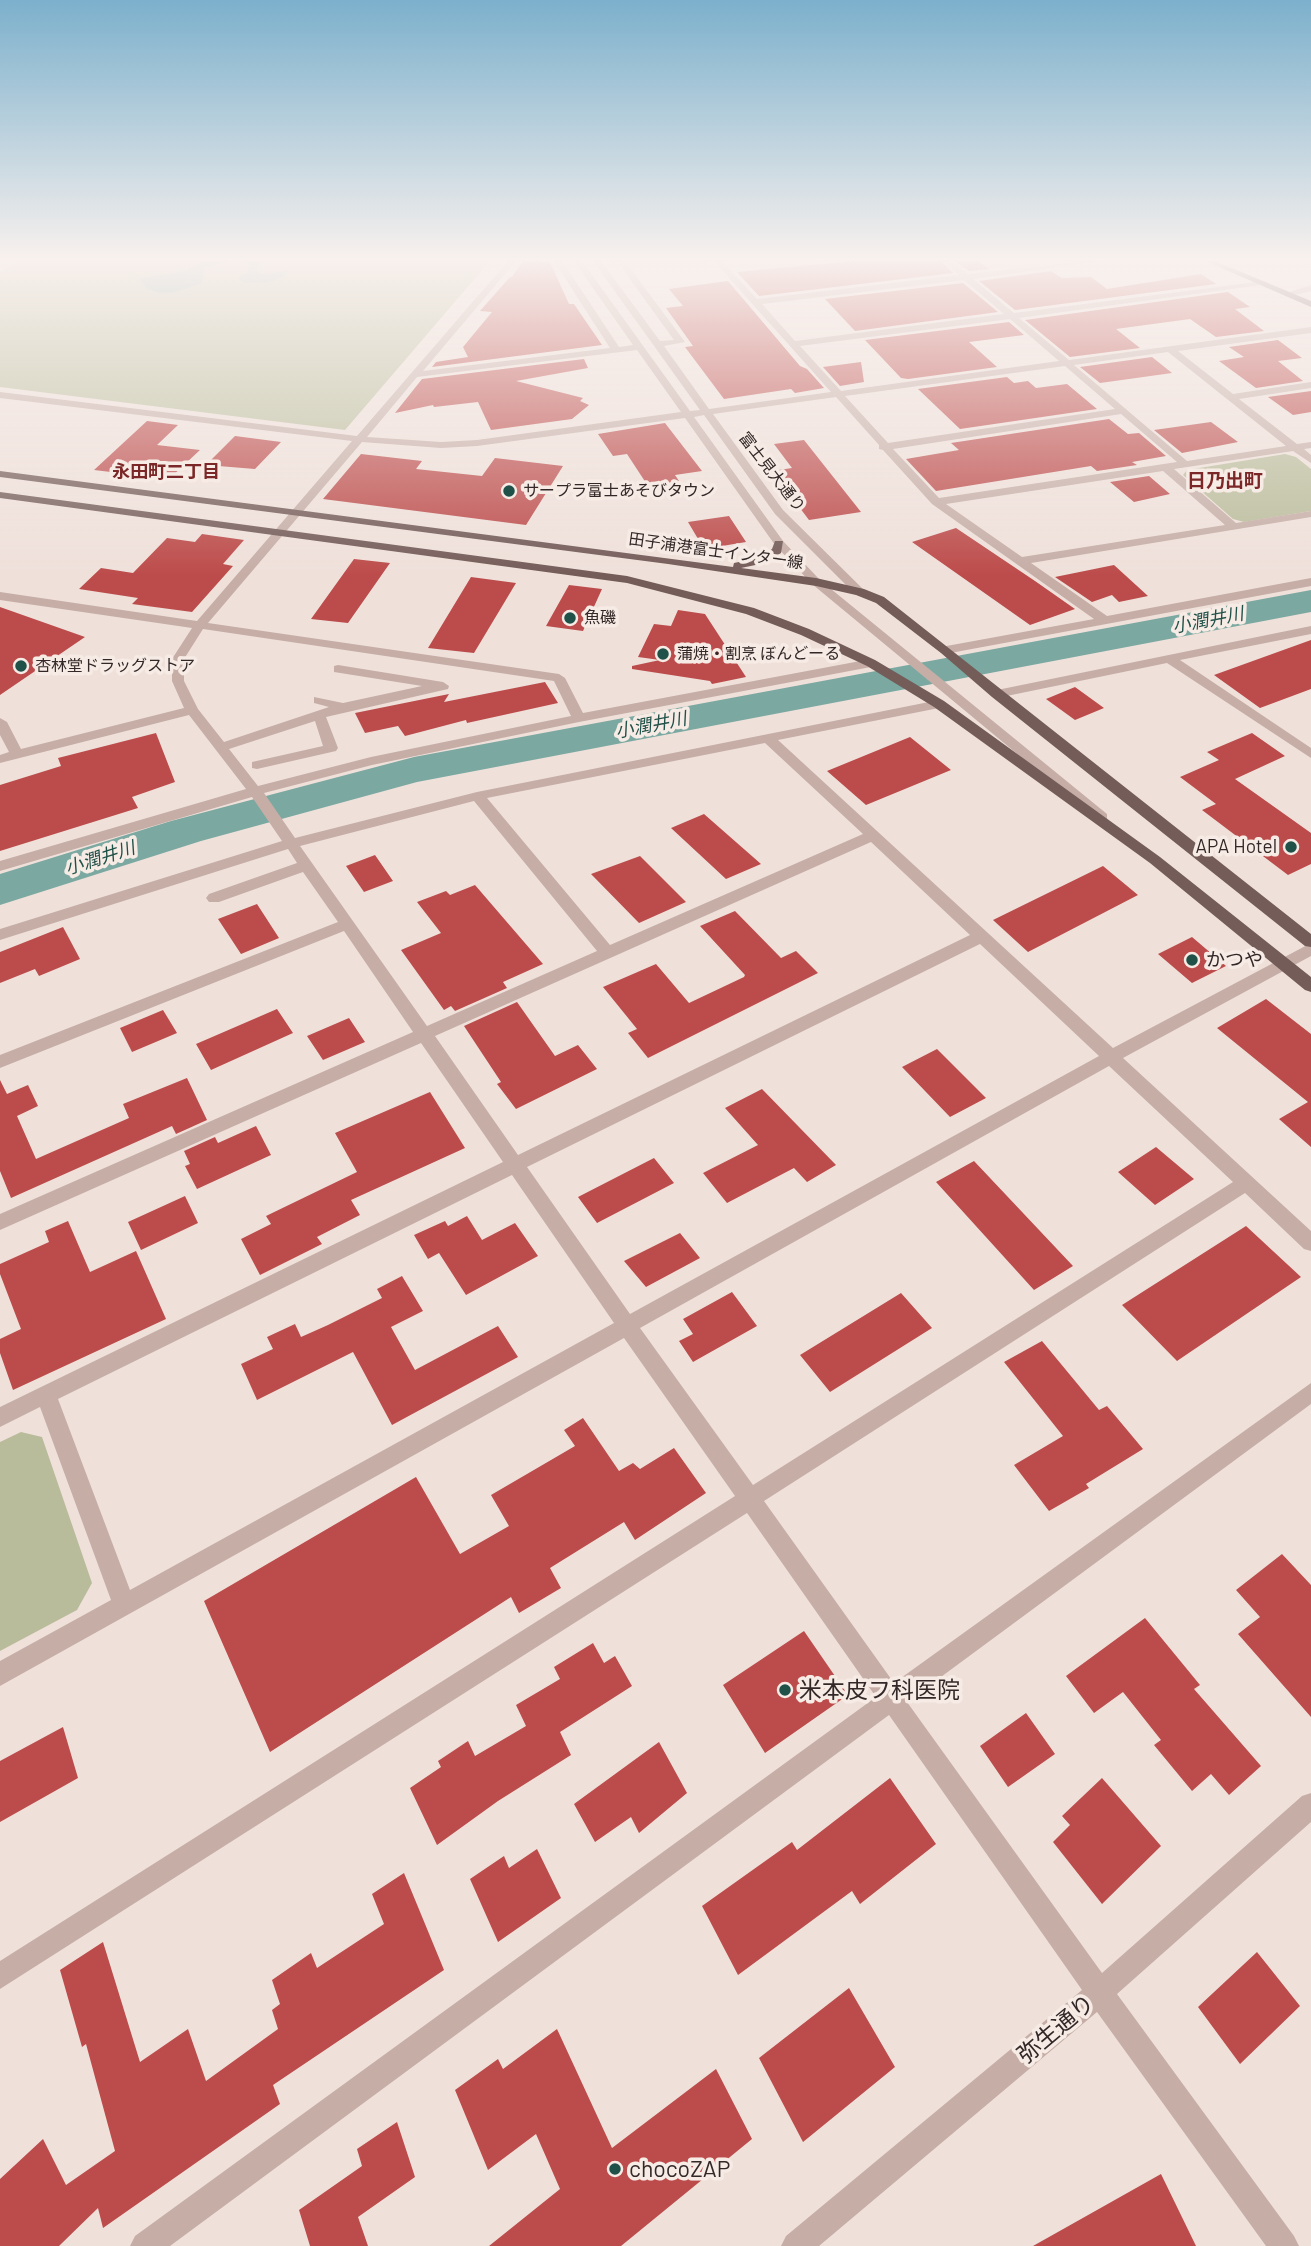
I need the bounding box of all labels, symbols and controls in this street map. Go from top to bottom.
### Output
street label: 富士見大通り [735,428,809,516]
district label: 永田町二丁目 [112,461,220,483]
district label: 日乃出町 [1187,470,1263,492]
place label: サープラ富士あそびタウン [523,481,715,501]
marker: サープラ富士あそびタウン [501,483,517,499]
street label: 田子浦港富士インター線 [628,529,804,573]
water label: 小潤井川 [1171,603,1245,637]
place label: 魚磯 [584,608,616,628]
marker: 魚磯 [562,610,578,626]
place label: 蒲焼・割烹 ぼんどーる [677,644,840,664]
marker: 蒲焼・割烹 ぼんどーる [655,646,671,662]
place label: 杏林堂ドラッグストア [35,656,195,676]
marker: 杏林堂ドラッグストア [13,658,29,674]
water label: 小潤井川 [614,708,688,742]
place label: APA Hotel [1196,836,1277,858]
water label: 小潤井川 [62,837,138,879]
marker: APA Hotel [1283,839,1299,855]
place label: かつや [1206,949,1263,971]
marker: かつや [1184,952,1200,968]
place label: 米本皮フ科医院 [799,1676,960,1704]
marker: 米本皮フ科医院 [777,1682,793,1698]
street label: 弥生通り [1012,1989,1100,2069]
place label: chocoZAP [629,2155,730,2183]
marker: chocoZAP [607,2161,623,2177]

